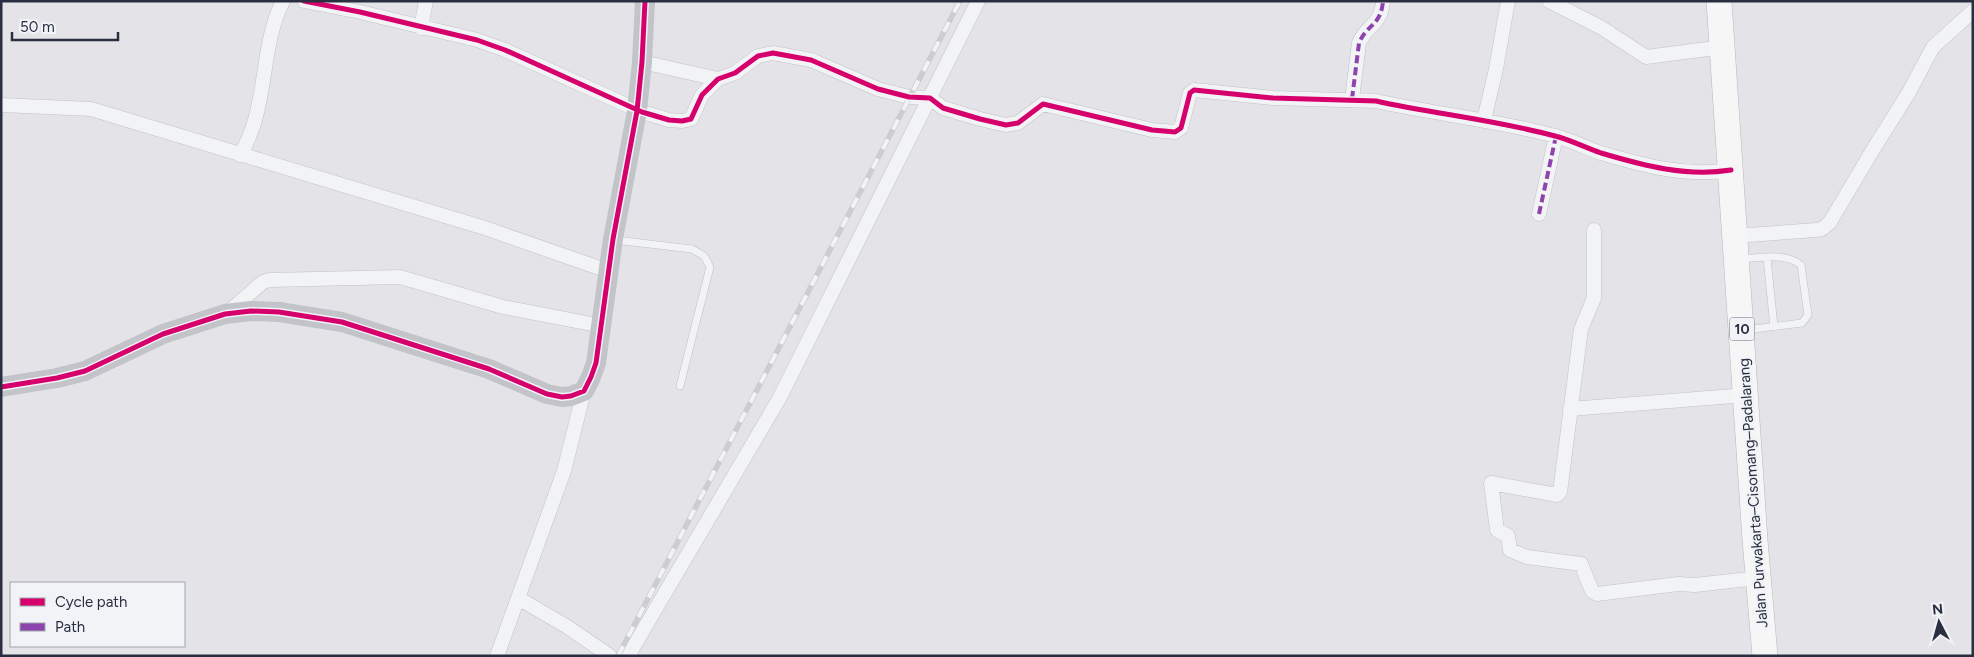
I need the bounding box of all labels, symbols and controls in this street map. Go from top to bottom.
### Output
scale bar [12,10,119,42]
text: 50 m [20,18,55,36]
road number: 10 [1730,318,1754,340]
street label: Jalan Purwakarta–Cisomang–Padalarang [1735,358,1771,628]
legend [10,582,185,647]
text: Cycle path [55,593,127,611]
north arrow [1914,597,1964,647]
text: N [1931,601,1944,619]
text: Path [55,618,85,636]

